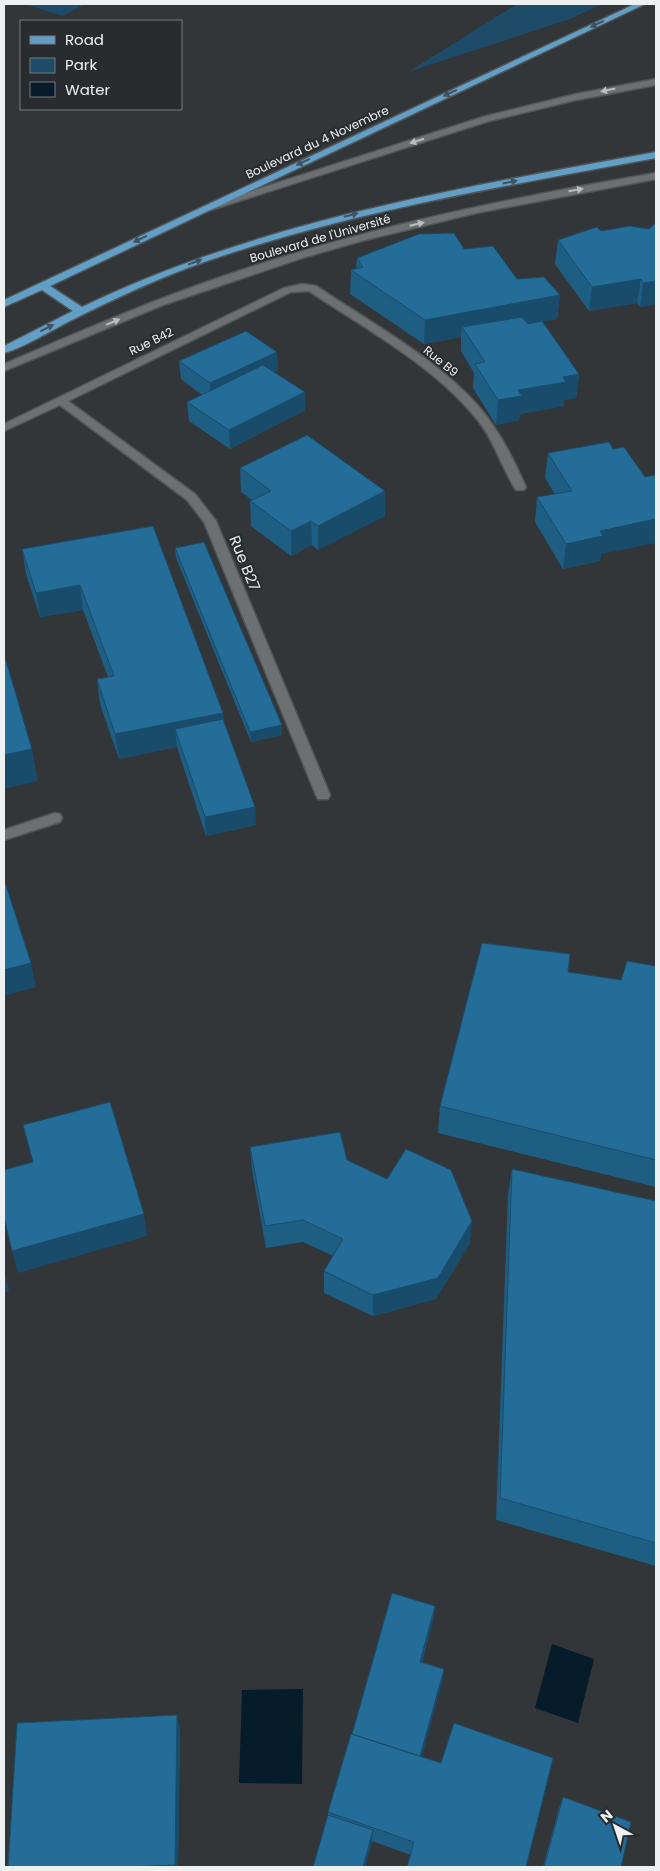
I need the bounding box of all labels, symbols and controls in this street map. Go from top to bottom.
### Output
legend [20,20,182,110]
one-way arrow [590,21,604,29]
text: Road [65,29,104,50]
text: Park [65,54,97,75]
text: Water [65,79,111,100]
one-way arrow [600,87,616,95]
one-way arrow [443,90,457,98]
street label: Boulevard du 4 Novembre [243,101,391,183]
one-way arrow [410,138,425,145]
one-way arrow [296,159,310,167]
one-way arrow [503,177,519,185]
one-way arrow [569,186,584,194]
street label: Boulevard de l'Université [248,210,392,266]
one-way arrow [344,211,359,219]
one-way arrow [410,220,425,228]
one-way arrow [133,235,147,243]
one-way arrow [188,258,203,265]
one-way arrow [106,318,120,326]
street label: Rue B42 [126,323,176,359]
one-way arrow [40,324,54,332]
street label: Rue B9 [420,342,462,380]
street label: Rue B27 [224,532,266,594]
north arrow [590,1801,640,1851]
text: N [596,1805,617,1827]

